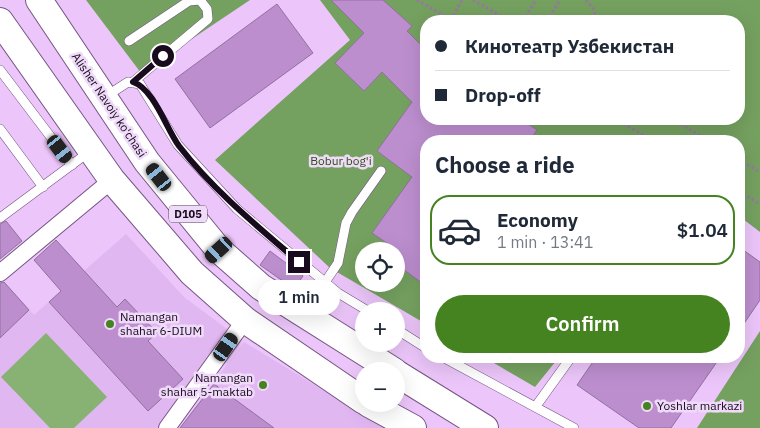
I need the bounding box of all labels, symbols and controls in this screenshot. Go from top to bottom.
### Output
text: Кинотеатр Узбекистан [465,34,674,58]
route start [152,45,174,67]
street label: Alisher Navoiy ko'chasi [69,50,150,160]
text: Drop-off [465,83,541,107]
car [44,133,75,165]
text: Choose a ride [435,150,575,179]
park label: Bobur bog'i [310,153,372,168]
car [143,161,174,193]
road number: D105 [169,205,207,222]
icon: car [437,208,482,253]
text: Economy [497,208,578,232]
text: $1.04 [677,218,728,242]
text: 1 min · 13:41 [497,232,593,252]
car [202,234,235,266]
map controls [355,242,405,412]
button: locate [355,242,405,292]
route end [288,251,310,273]
callout: 1 min [258,280,340,314]
text: 1 min [278,287,320,307]
button: Confirm [435,295,730,353]
button: + [355,302,405,352]
place label: Namangan shahar 6-DIUM [120,309,202,338]
marker: Namangan shahar 6-DIUM [104,318,116,330]
car [211,330,240,364]
button: − [355,362,405,412]
place label: Namangan shahar 5-maktab [161,370,253,399]
marker: Namangan shahar 5-maktab [257,379,269,391]
place label: Yoshlar markazi [657,398,742,413]
marker: Yoshlar markazi [641,400,653,412]

